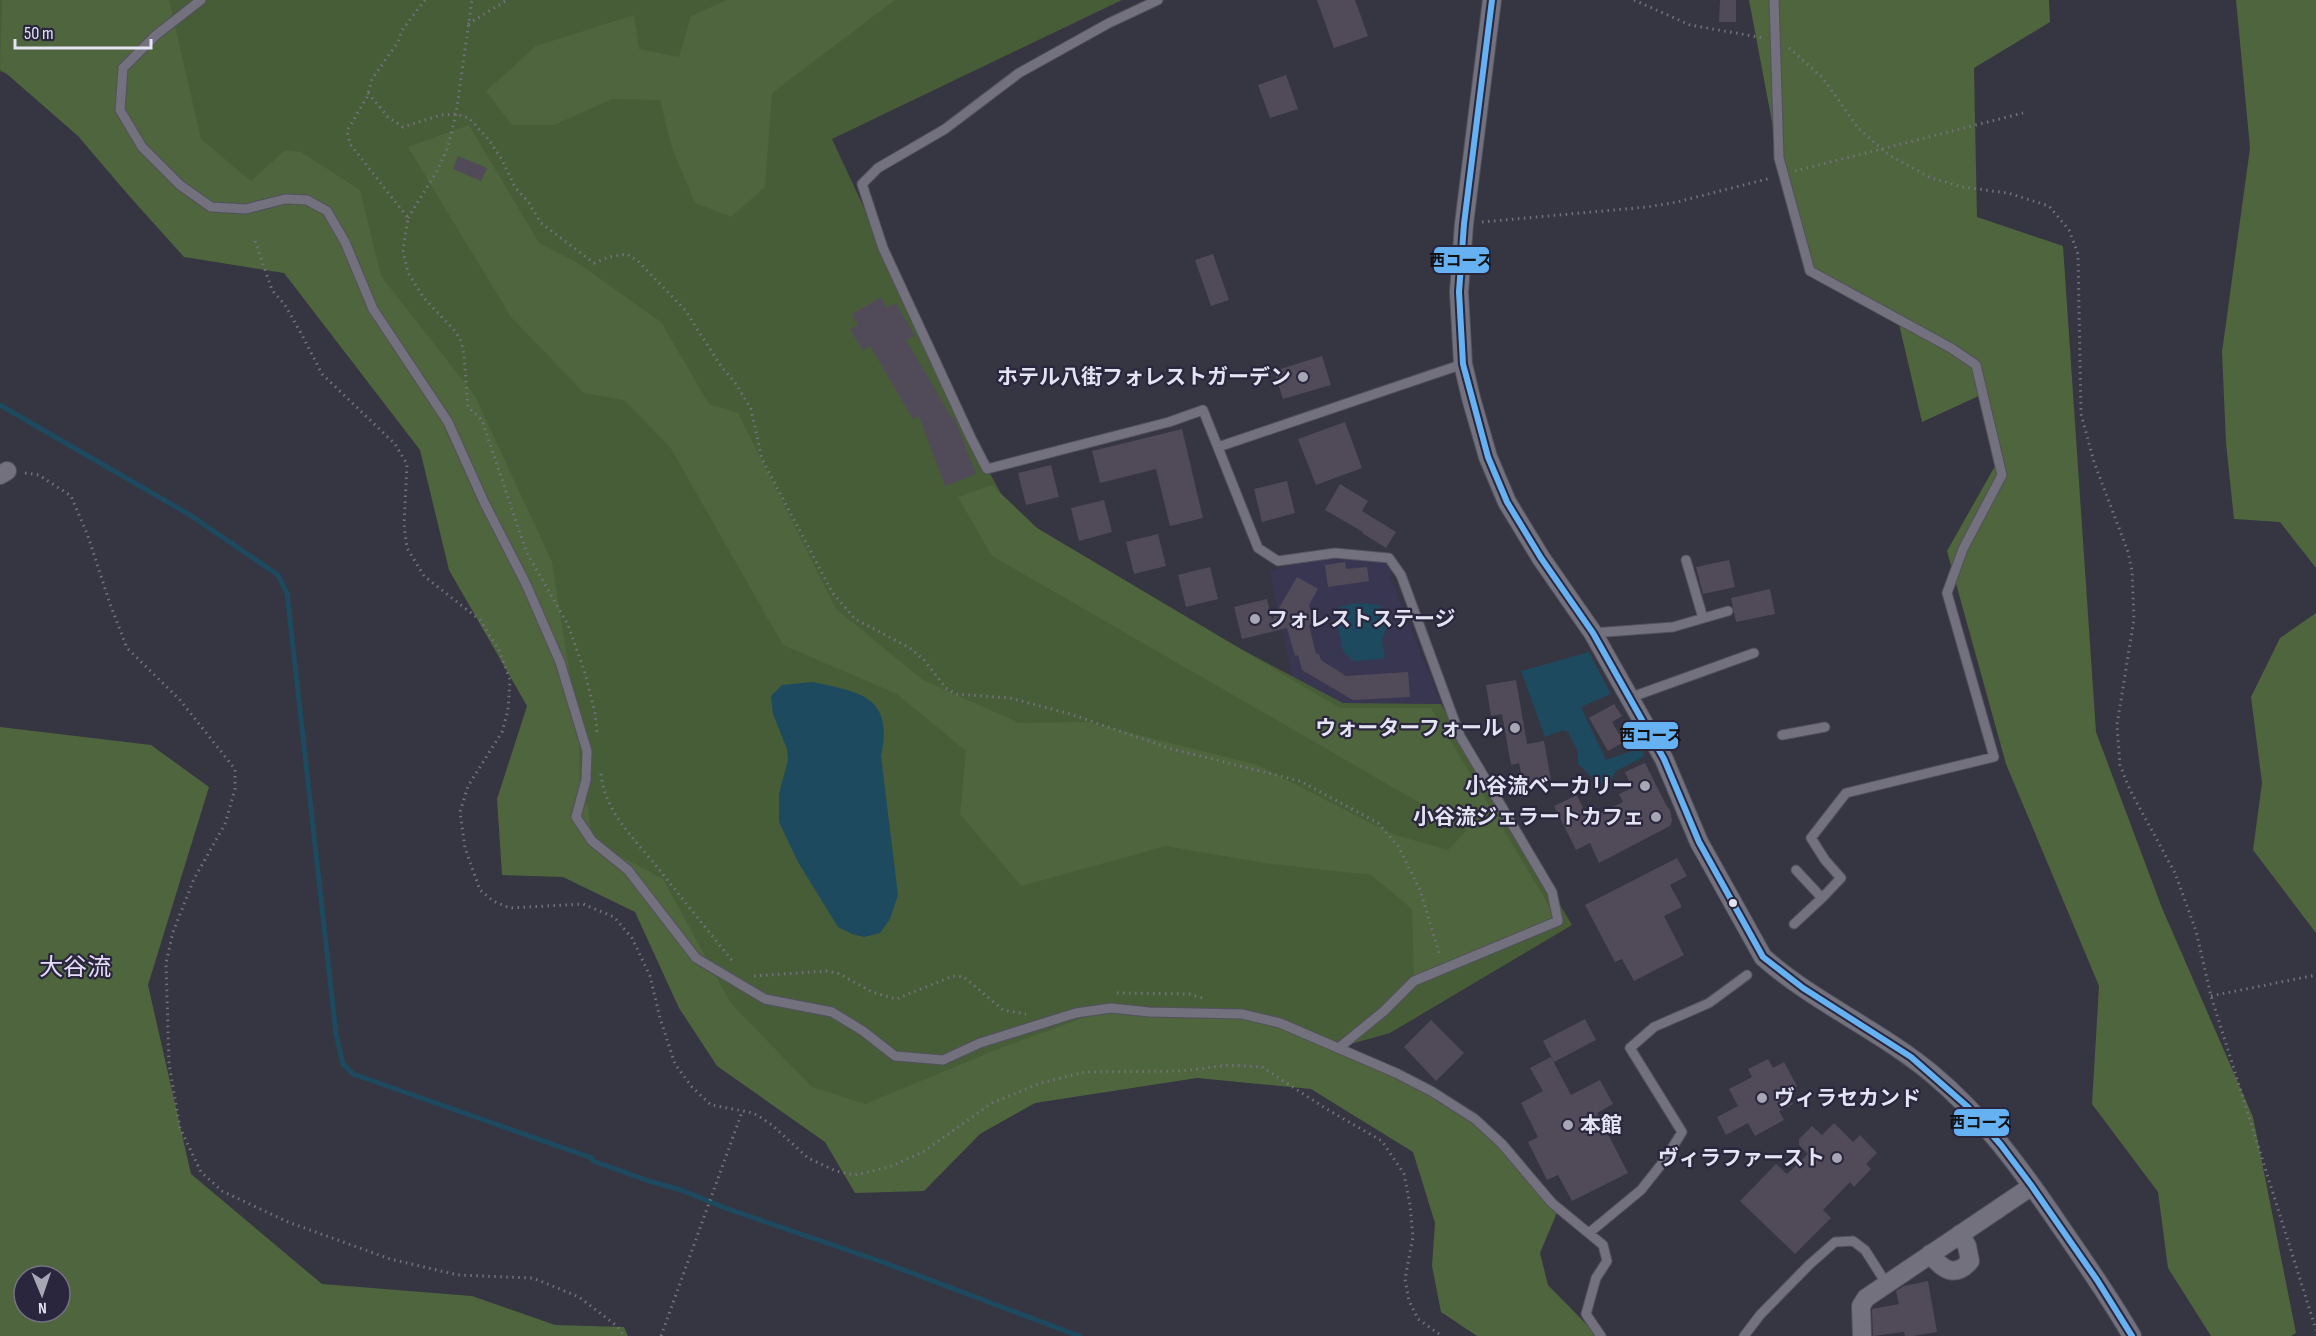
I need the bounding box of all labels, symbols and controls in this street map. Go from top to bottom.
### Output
scale bar [15,12,152,50]
text: 50 m [24,23,54,44]
line badge: 西コース [1433,246,1490,274]
text: 西コース [1429,252,1493,271]
place label: ホテル八街フォレストガーデン [997,365,1291,390]
marker: ホテル八街フォレストガーデン [1296,370,1310,384]
place label: フォレストステージ [1267,607,1456,632]
marker: フォレストステージ [1248,612,1262,626]
place label: ウォーターフォール [1315,716,1503,741]
marker: ウォーターフォール [1508,721,1522,735]
line badge: 西コース [1622,721,1679,750]
text: 西コース [1619,727,1683,746]
place label: 小谷流ベーカリー [1465,774,1633,799]
marker: 小谷流ベーカリー [1638,779,1652,793]
place label: 小谷流ジェラートカフェ [1413,805,1644,830]
marker: 小谷流ジェラートカフェ [1649,810,1663,824]
unlabelled marker [1727,897,1739,909]
district label: 大谷流 [39,953,111,982]
place label: ヴィラセカンド [1774,1086,1921,1111]
marker: ヴィラセカンド [1755,1091,1769,1105]
line badge: 西コース [1953,1108,2010,1137]
place label: 本館 [1580,1113,1622,1138]
text: 西コース [1949,1114,2013,1133]
marker: 本館 [1561,1118,1575,1132]
place label: ヴィラファースト [1658,1146,1825,1171]
marker: ヴィラファースト [1830,1151,1844,1165]
north arrow [12,1264,72,1324]
text: N [38,1298,47,1317]

